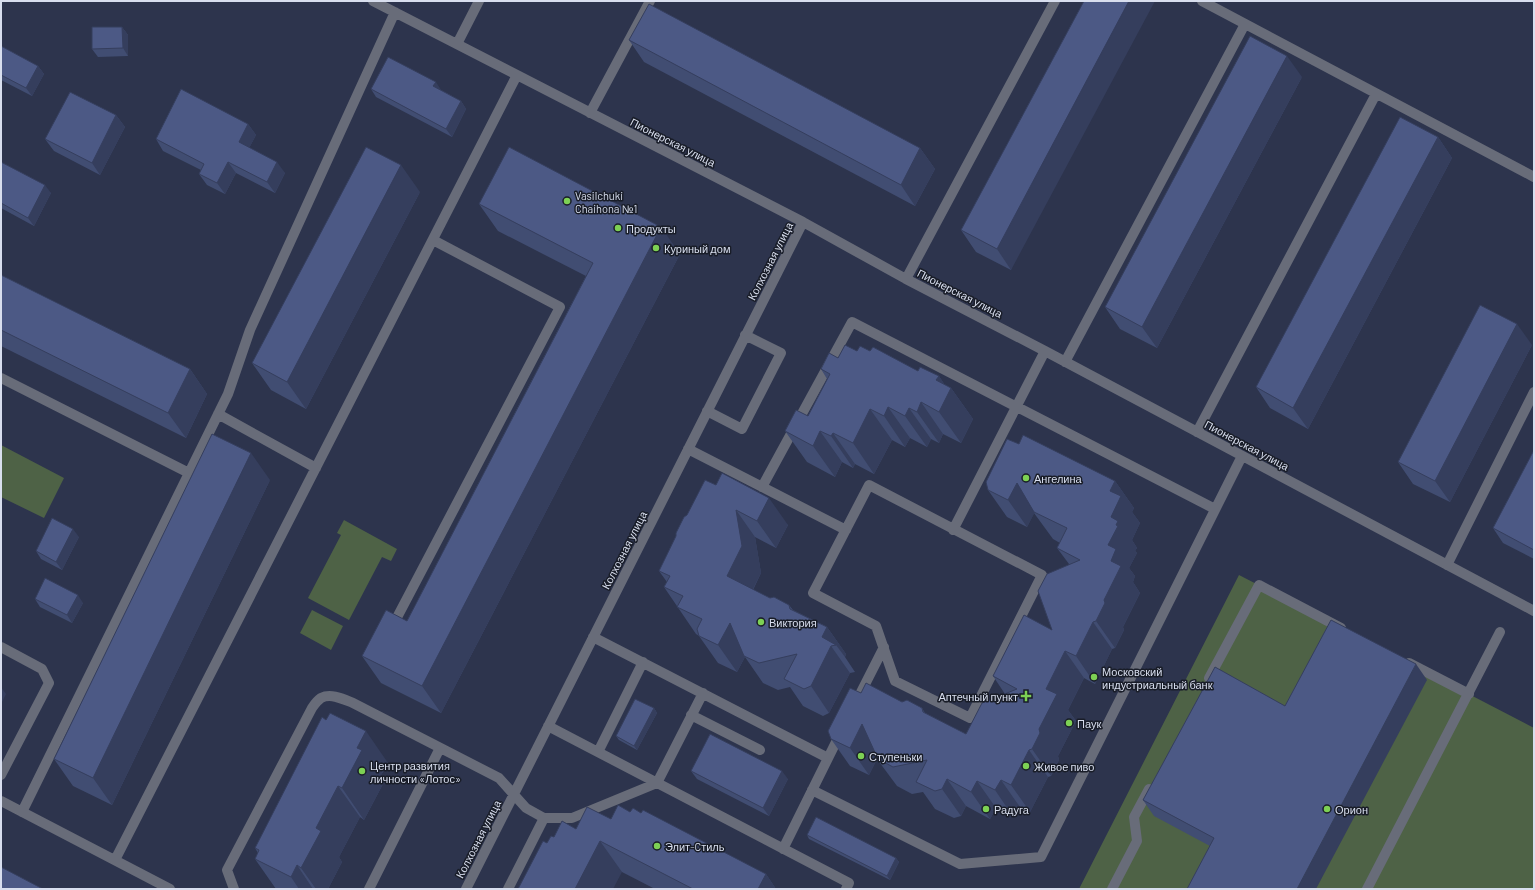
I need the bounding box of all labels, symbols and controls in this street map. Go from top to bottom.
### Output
street label: Пионерская улица [628,115,718,169]
place label: Vasilchuki Chaihona №1 [575,189,637,215]
marker: Vasilchuki Chaihona №1 [562,196,572,206]
street label: Колхозная улица [745,219,796,302]
place label: Продукты [626,222,676,235]
marker: Продукты [613,223,623,233]
place label: Куриный дом [664,242,730,255]
marker: Куриный дом [651,243,661,253]
street label: Пионерская улица [915,266,1005,320]
street label: Пионерская улица [1203,417,1292,473]
place label: Ангелина [1034,472,1083,485]
marker: Ангелина [1021,473,1031,483]
street label: Колхозная улица [599,508,650,591]
place label: Виктория [769,616,817,629]
marker: Виктория [756,617,766,627]
place label: Московский индустриальный банк [1102,665,1213,691]
marker: Московский индустриальный банк [1089,672,1099,682]
place label: Аптечный пункт [938,690,1018,703]
marker: Аптечный пункт [1021,691,1031,701]
place label: Паук [1077,717,1101,730]
marker: Паук [1064,718,1074,728]
place label: Ступеньки [869,750,922,763]
marker: Ступеньки [856,751,866,761]
place label: Центр развития личности «Лотос» [370,759,461,785]
place label: Живое пиво [1034,760,1094,773]
marker: Живое пиво [1021,761,1031,771]
marker: Центр развития личности «Лотос» [357,766,367,776]
street label: Колхозная улица [453,797,504,880]
place label: Радуга [994,803,1030,816]
place label: Орион [1335,803,1368,816]
marker: Радуга [981,804,991,814]
marker: Орион [1322,804,1332,814]
place label: Элит-Cтиль [665,840,725,853]
marker: Элит-Cтиль [652,841,662,851]

